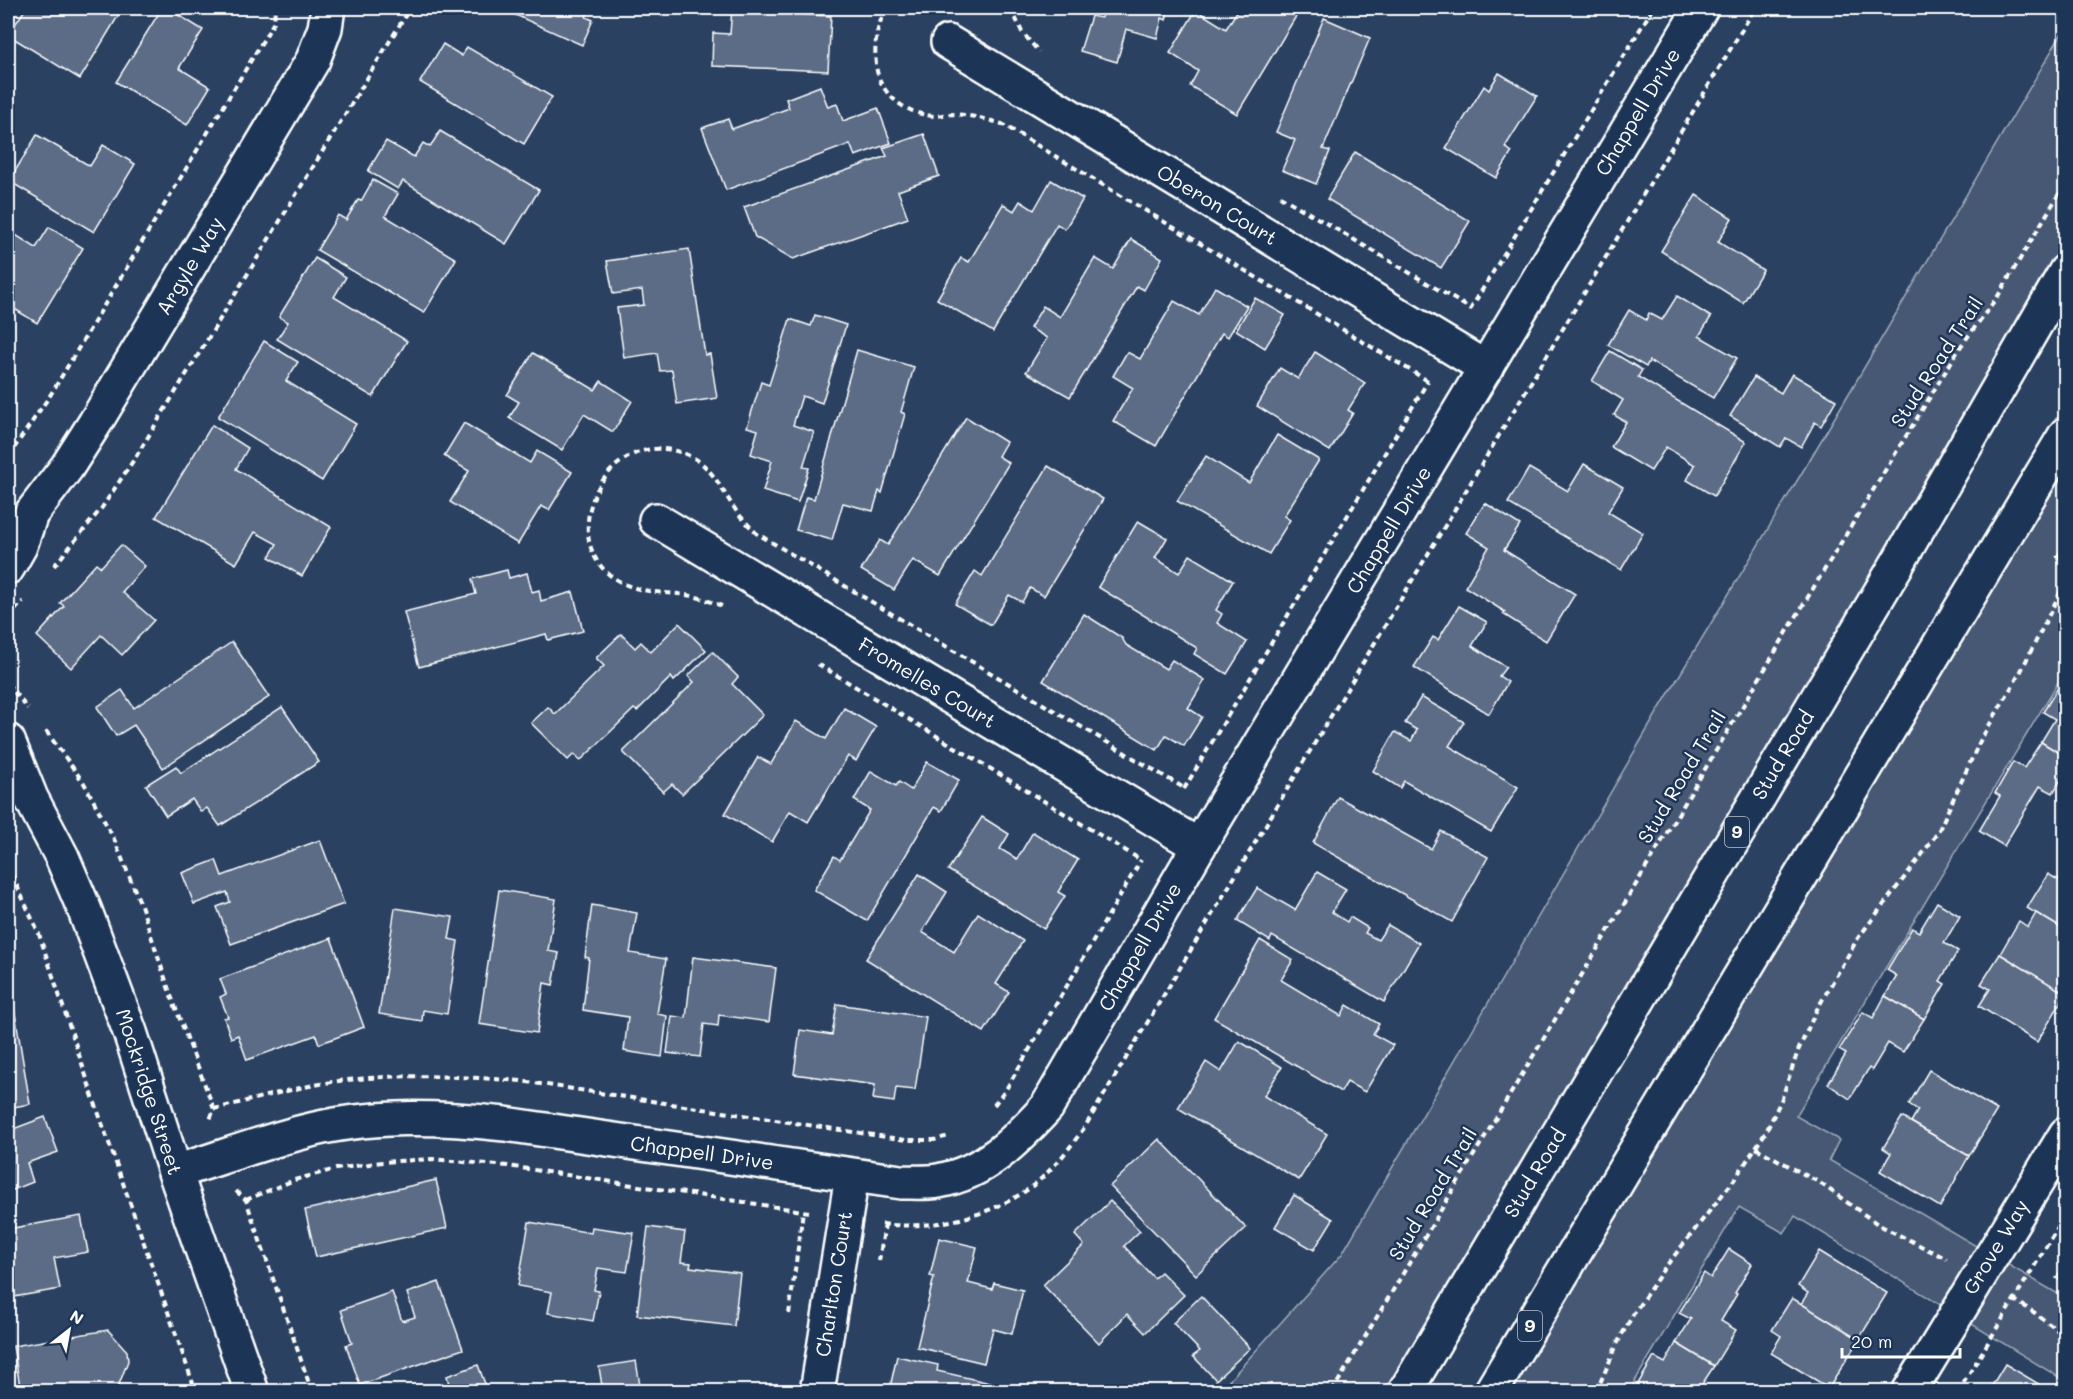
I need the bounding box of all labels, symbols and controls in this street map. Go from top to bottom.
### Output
street label: Chappell Drive [1589,43,1685,180]
street label: Oberon Court [1152,158,1283,250]
street label: Argyle Way [150,212,229,319]
street label: Stud Road Trail [1884,291,1988,432]
street label: Chappell Drive [1340,461,1436,598]
street label: Fromelles Court [854,631,1001,733]
street label: Stud Road Trail [1631,705,1731,848]
street label: Stud Road [1745,705,1819,804]
road number: 9 [1725,817,1749,847]
street label: Chappell Drive [1092,877,1186,1016]
street label: Mockridge Street [111,1005,189,1178]
street label: Stud Road Trail [1382,1122,1482,1265]
street label: Stud Road [1497,1123,1571,1222]
street label: Chappell Drive [629,1129,775,1175]
street label: Grove Way [1957,1194,2034,1299]
street label: Charlton Court [809,1209,857,1359]
north arrow [39,1300,99,1360]
text: N [66,1305,88,1329]
road number: 9 [1518,1311,1542,1341]
scale bar [1842,1321,1960,1359]
text: 20 m [1851,1329,1892,1353]

